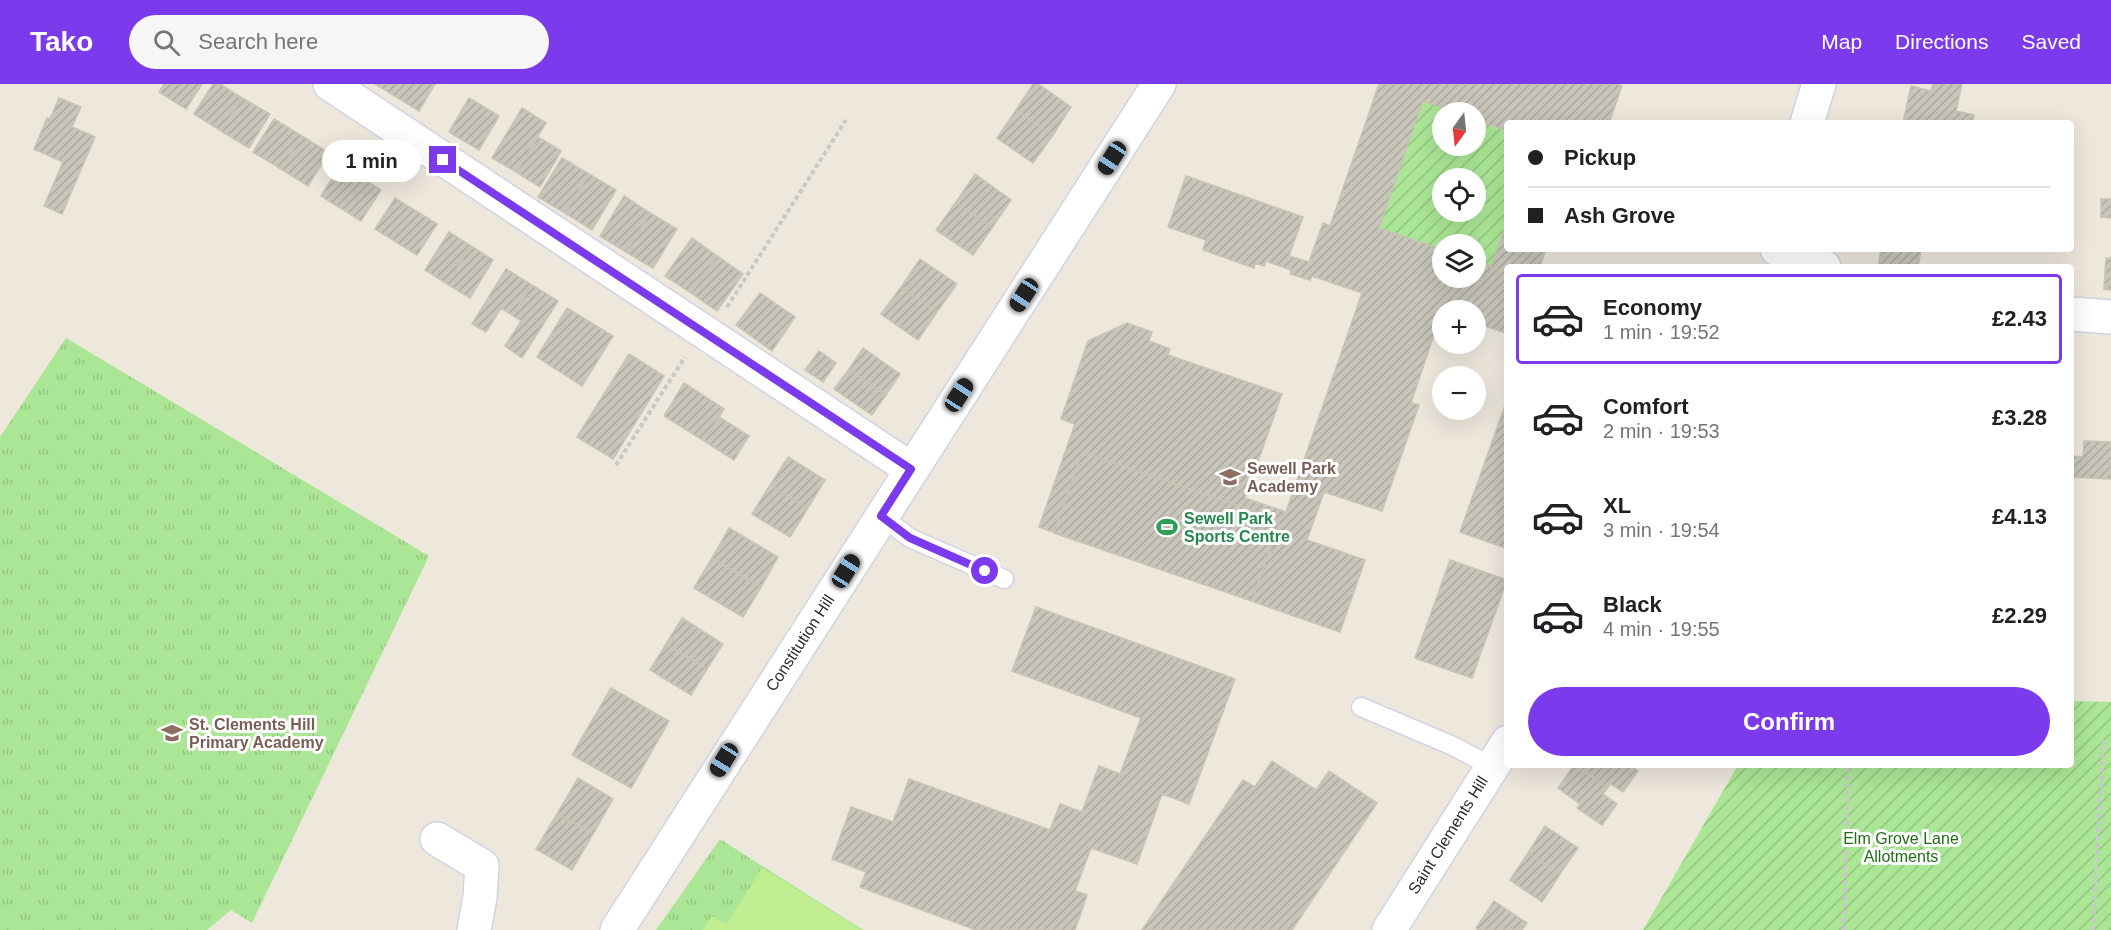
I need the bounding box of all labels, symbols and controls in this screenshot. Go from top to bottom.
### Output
search box [129,15,549,69]
text: Tako [30,26,93,57]
icon: search [150,26,183,59]
text: Search here [198,29,318,54]
text: Map [1821,30,1862,53]
text: Directions [1895,30,1988,53]
text: Saved [2021,30,2081,53]
north arrow [1432,102,1486,156]
map controls [1432,102,1486,420]
car [1095,138,1129,178]
callout: 1 min [323,139,422,181]
text: Pickup [1564,145,1636,170]
route end [429,146,456,173]
text: 1 min [345,150,398,172]
button: locate [1432,168,1486,222]
text: Ash Grove [1564,203,1675,228]
button: layers [1432,234,1486,288]
car [1007,275,1041,315]
icon: car [1531,292,1585,346]
text: Economy [1603,295,1702,320]
button: + [1432,300,1486,354]
text: £2.43 [1992,306,2047,331]
text: 1 min · 19:52 [1603,321,1720,343]
button: − [1432,366,1486,420]
car [942,375,976,415]
icon: car [1531,391,1585,445]
text: Comfort [1603,394,1689,419]
text: £3.28 [1992,405,2047,430]
text: 2 min · 19:53 [1603,420,1720,442]
place label: Sewell Park Academy [1247,460,1336,495]
school or university icon: Sewell Park Academy [1218,465,1242,489]
icon: car [1531,490,1585,544]
text: XL [1603,493,1631,518]
text: £4.13 [1992,504,2047,529]
place label: Sewell Park Sports Centre [1184,510,1290,545]
sports icon: Sewell Park Sports Centre [1155,515,1179,539]
text: 3 min · 19:54 [1603,519,1720,541]
car [829,551,863,591]
route start [971,557,998,584]
icon: car [1531,589,1585,643]
street label: Constitution Hill [763,592,837,694]
text: Black [1603,592,1662,617]
text: £2.29 [1992,603,2047,628]
text: 4 min · 19:55 [1603,618,1720,640]
button: Confirm [1528,687,2050,756]
place label: St. Clements Hill Primary Academy [189,716,324,751]
school or university icon: St. Clements Hill Primary Academy [160,721,184,745]
car [707,740,741,780]
street label: Saint Clements Hill [1405,773,1491,897]
park label: Elm Grove Lane Allotments [1843,830,1959,865]

